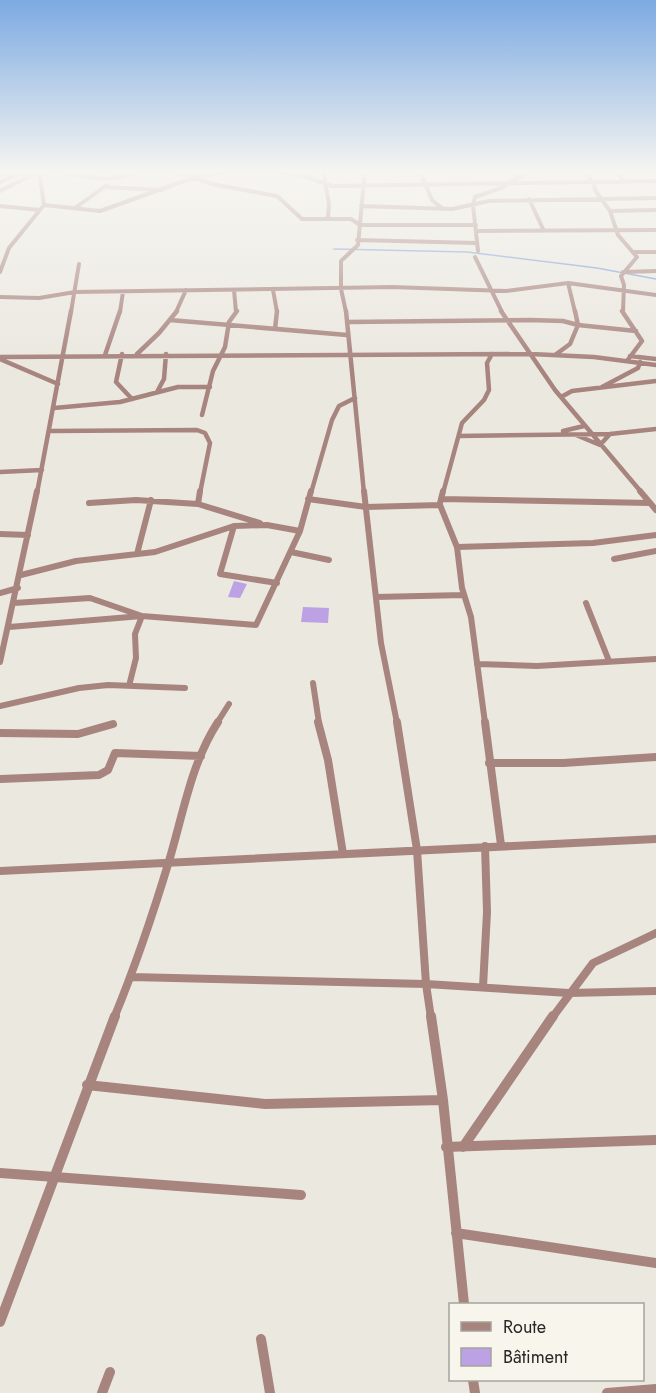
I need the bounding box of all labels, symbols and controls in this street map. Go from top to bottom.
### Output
legend [449,1303,644,1381]
text: Route [503,1314,546,1340]
text: Bâtiment [503,1344,569,1370]

